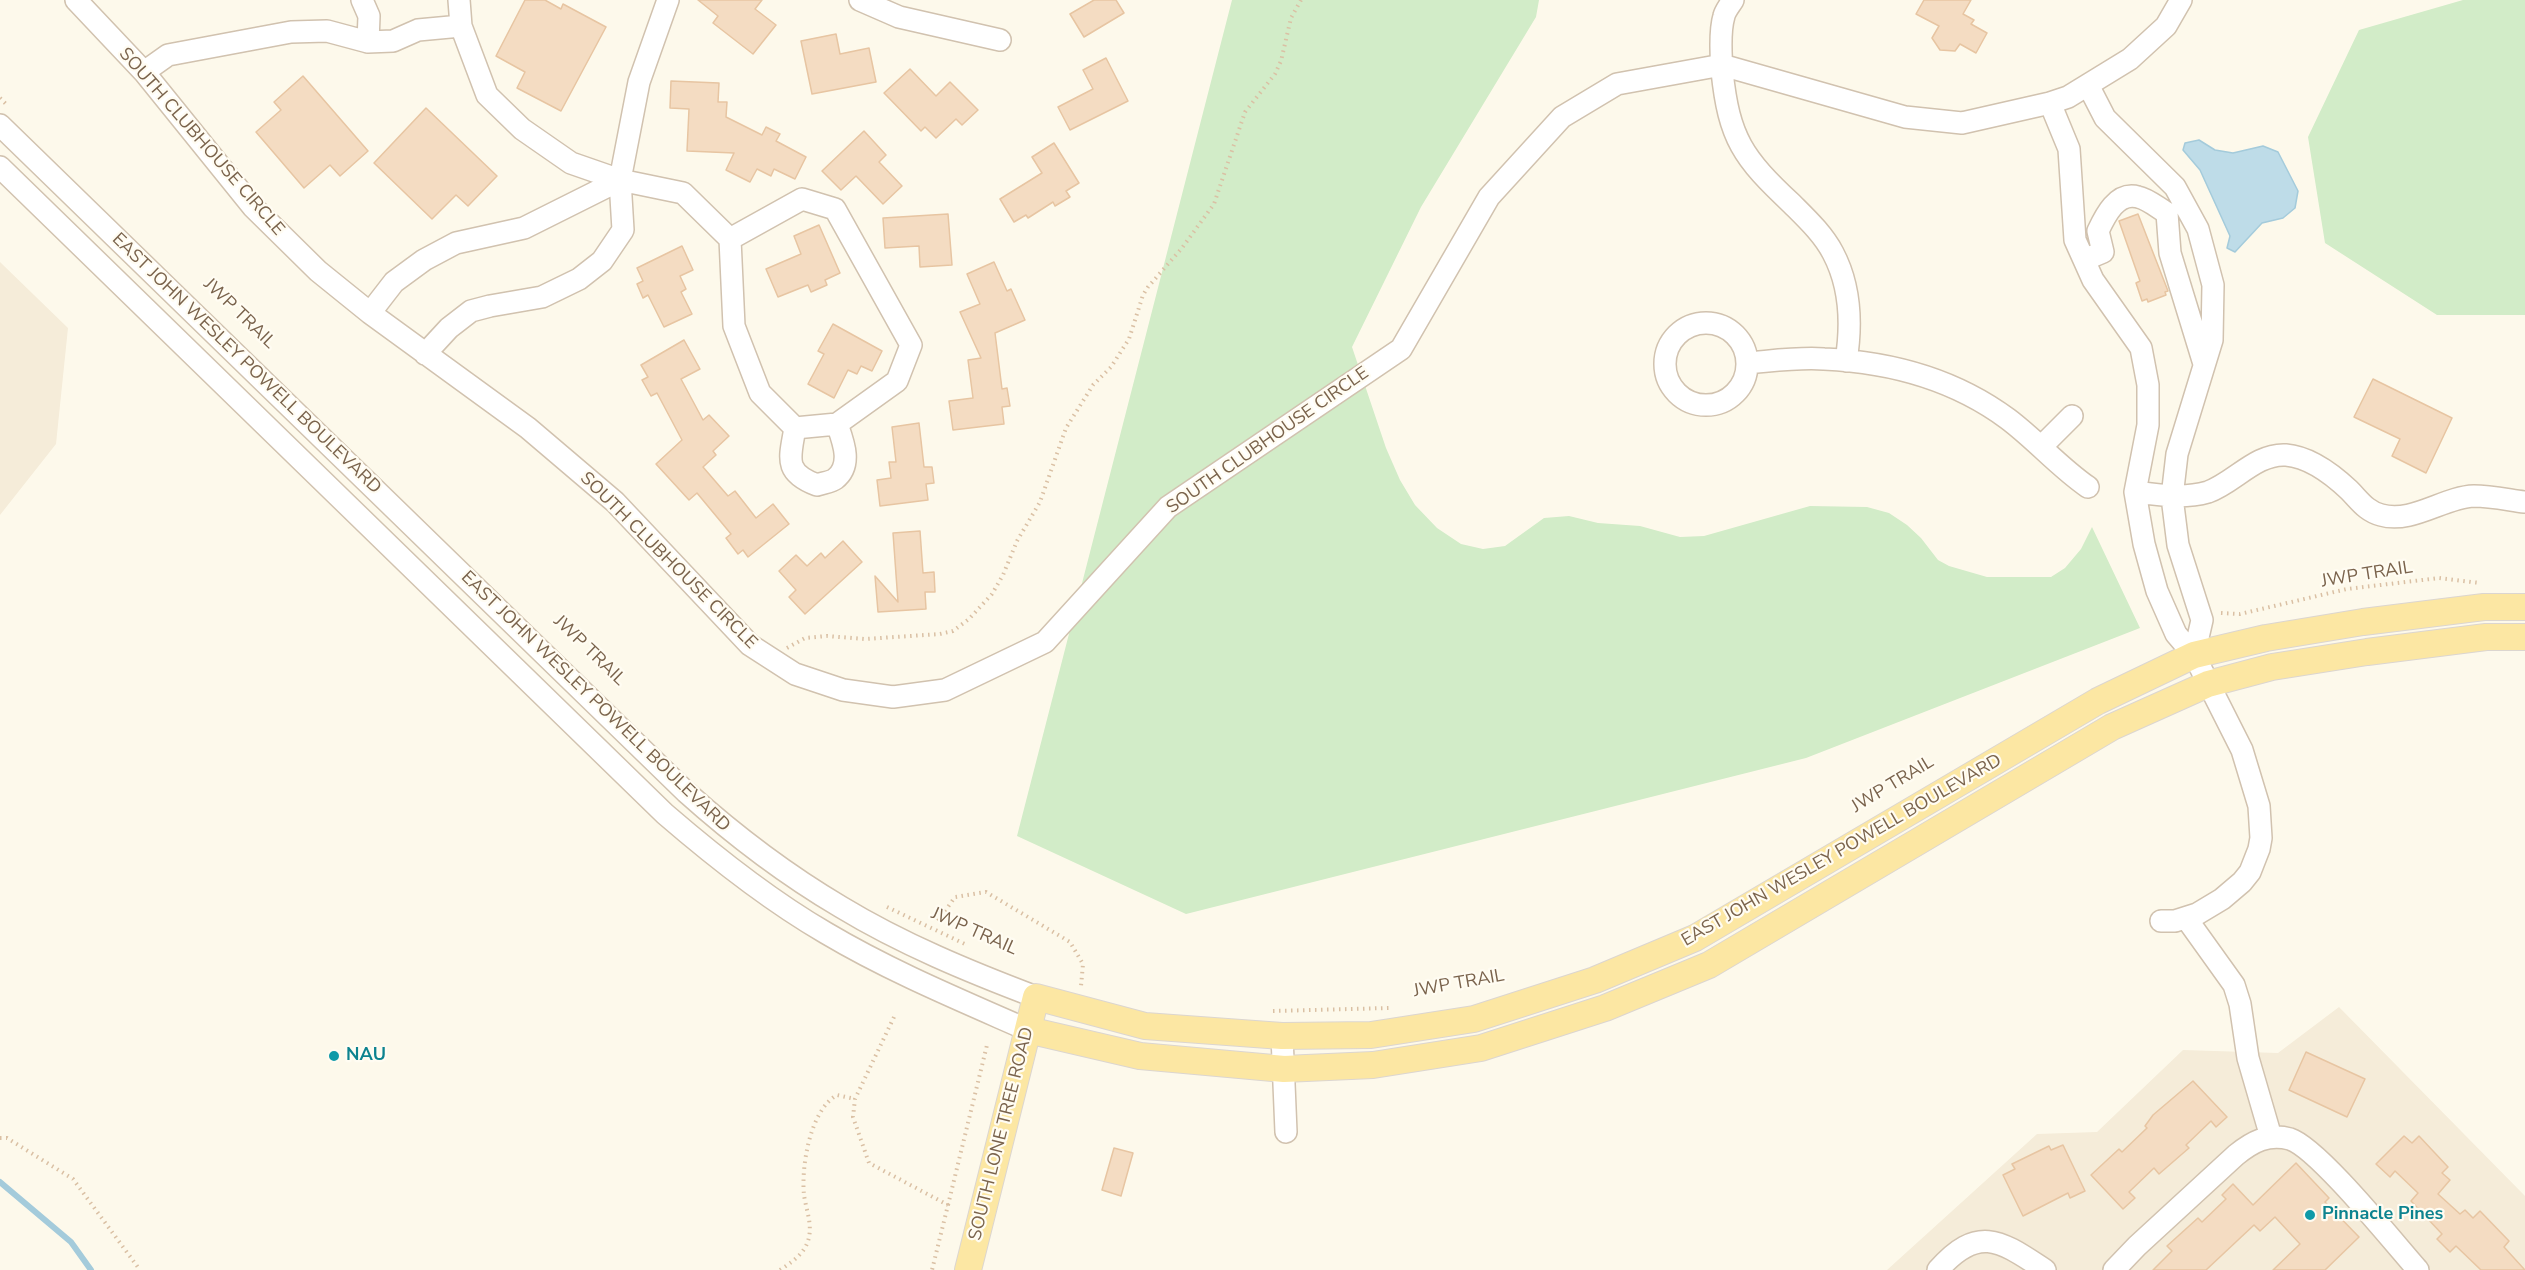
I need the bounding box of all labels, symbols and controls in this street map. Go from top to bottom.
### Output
street label: SOUTH CLUBHOUSE CIRCLE [114,44,288,240]
street label: EAST JOHN WESLEY POWELL BOULEVARD [107,229,385,499]
street label: JWP TRAIL [198,274,280,354]
street label: SOUTH CLUBHOUSE CIRCLE [1163,363,1373,519]
street label: SOUTH CLUBHOUSE CIRCLE [575,468,761,654]
street label: JWP TRAIL [2320,557,2414,593]
street label: EAST JOHN WESLEY POWELL BOULEVARD [456,567,734,837]
street label: JWP TRAIL [548,611,630,691]
street label: EAST JOHN WESLEY POWELL BOULEVARD [1678,750,2006,952]
street label: JWP TRAIL [1848,752,1938,818]
street label: JWP TRAIL [928,903,1020,961]
street label: JWP TRAIL [1412,965,1506,1003]
street label: SOUTH LONE TREE ROAD [965,1025,1039,1243]
place label: NAU [346,1045,386,1067]
marker: NAU [327,1049,341,1063]
place label: Pinnacle Pines [2322,1204,2443,1226]
marker: Pinnacle Pines [2303,1208,2317,1222]

